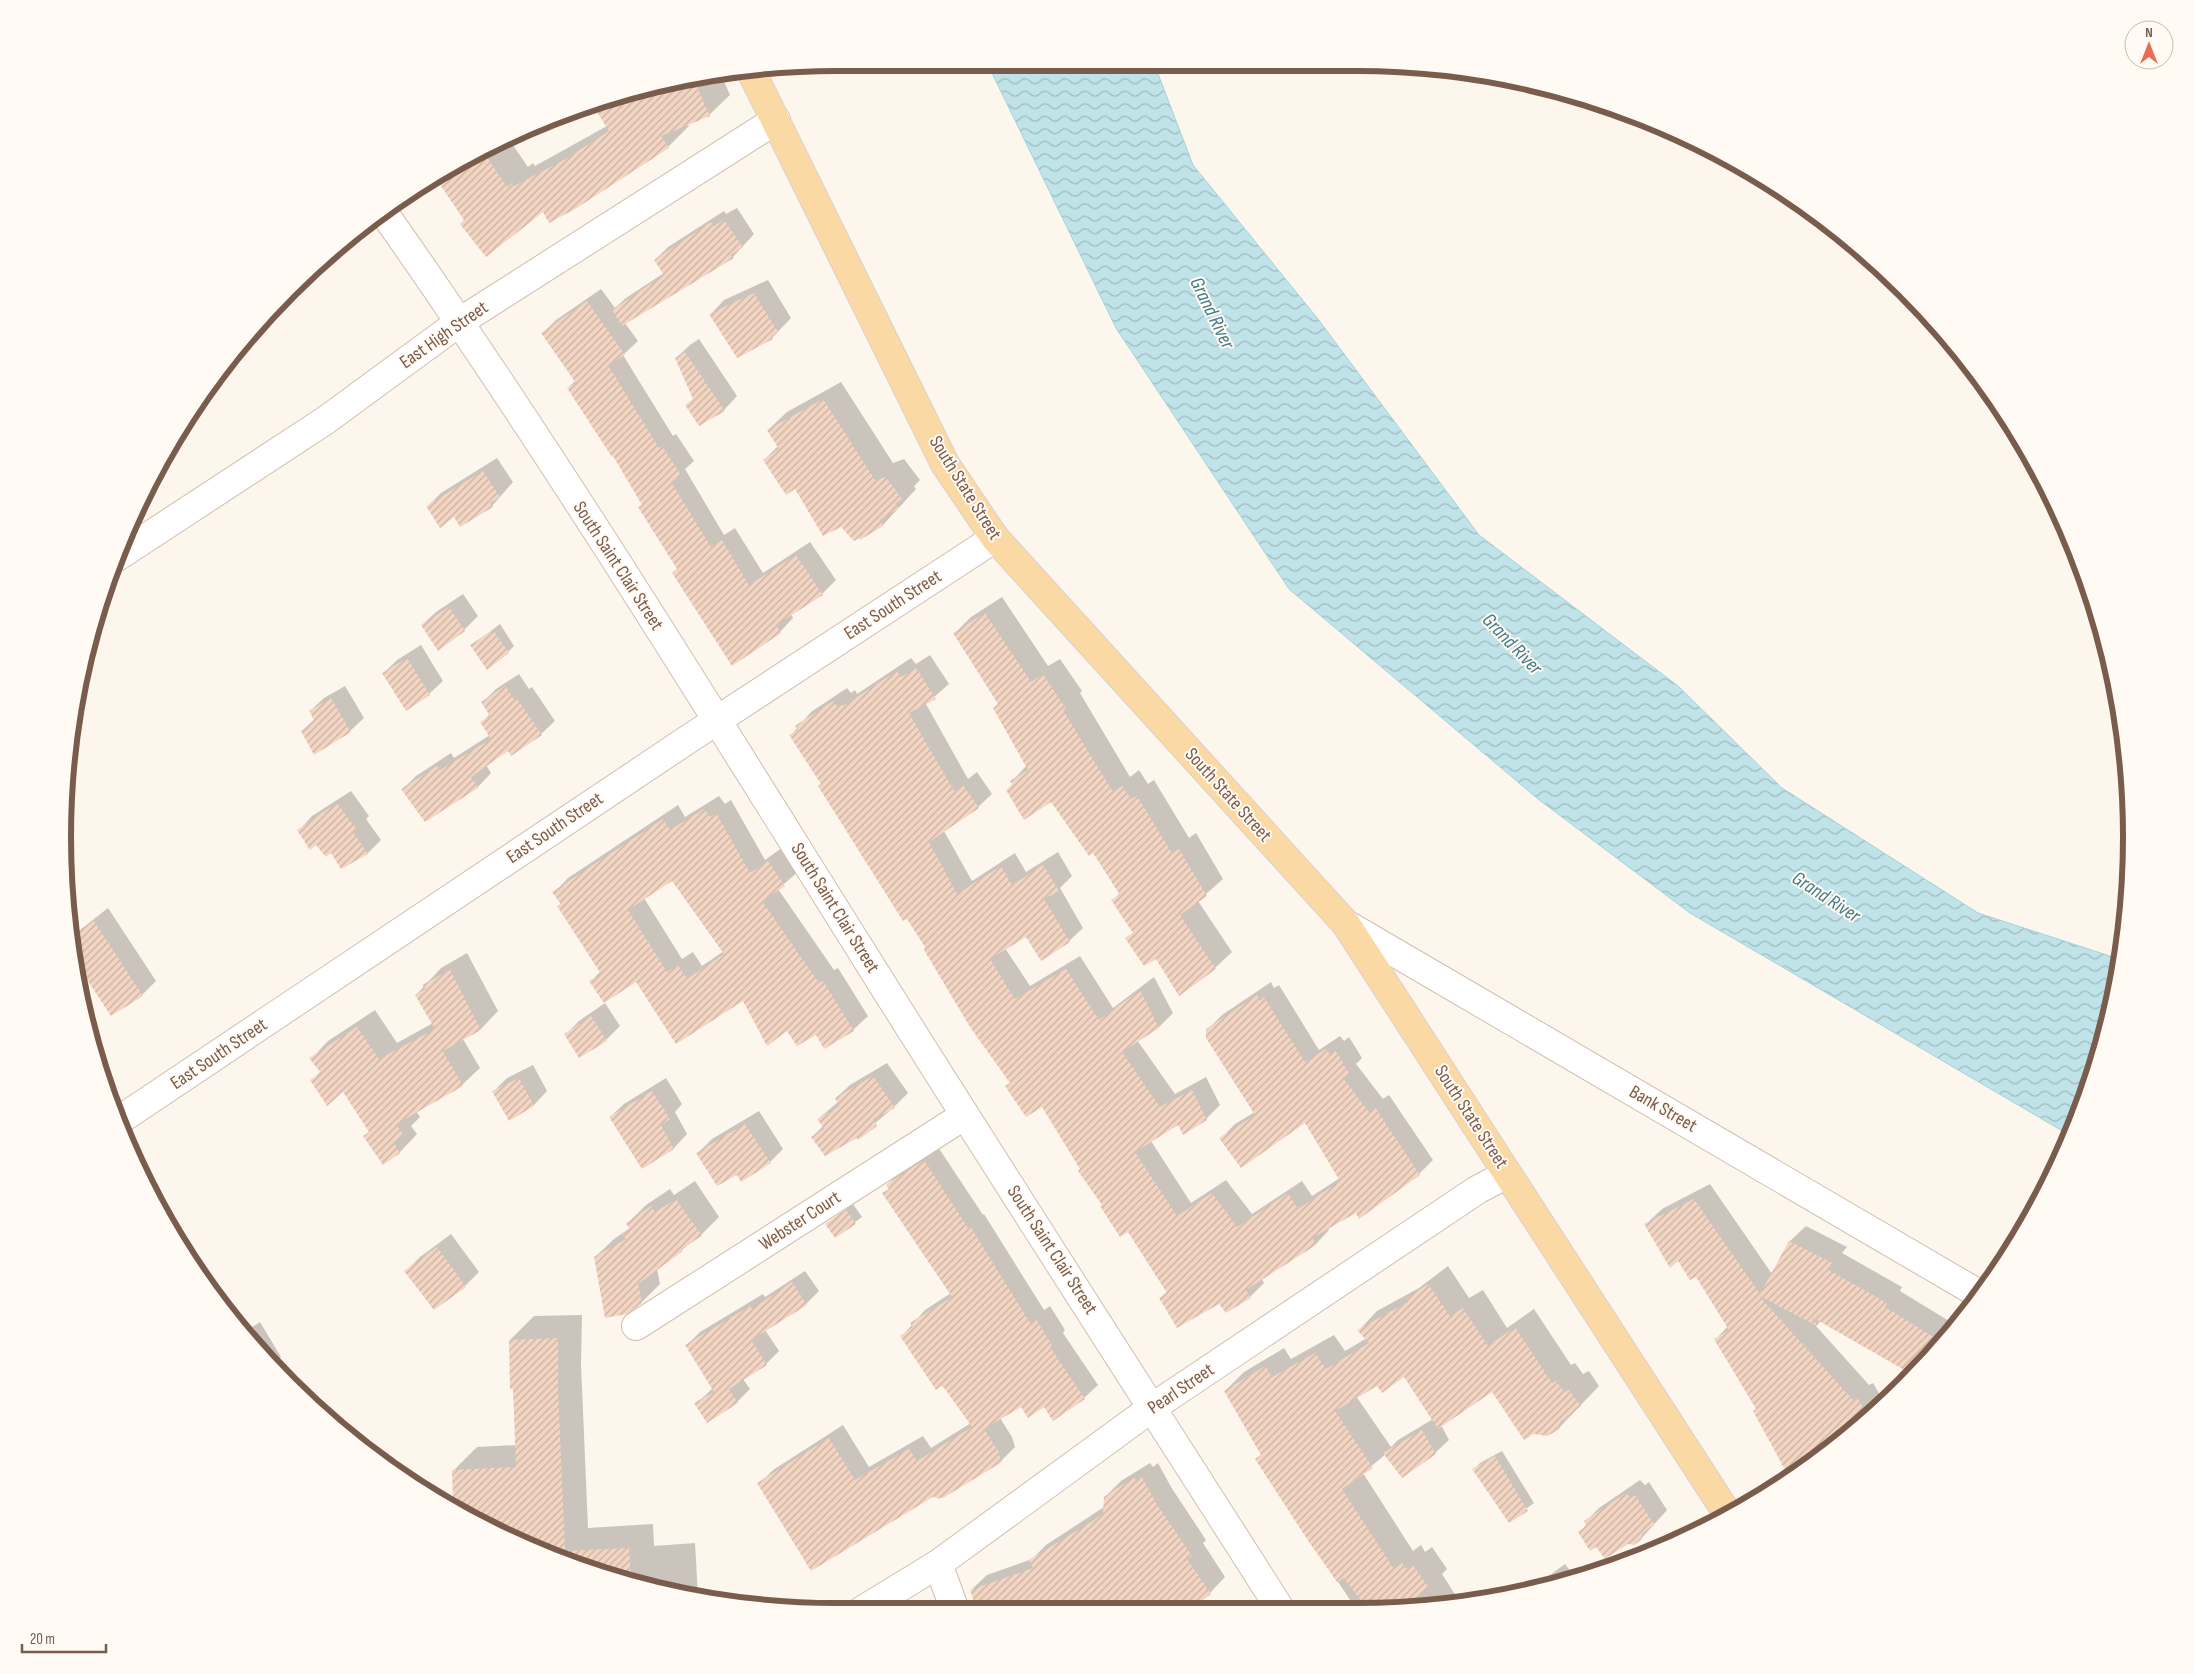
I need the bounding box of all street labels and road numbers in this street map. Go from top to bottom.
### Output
street label: East High Street [395,296,493,374]
street label: South State Street [924,432,1006,544]
street label: South Saint Clair Street [568,497,668,635]
street label: East South Street [840,565,946,645]
street label: South State Street [1180,743,1276,847]
street label: East South Street [502,787,608,869]
street label: South Saint Clair Street [786,839,884,977]
street label: East South Street [166,1013,272,1095]
street label: South State Street [1429,1061,1513,1173]
street label: Bank Street [1625,1080,1701,1138]
street label: South Saint Clair Street [1002,1181,1102,1319]
street label: Webster Court [755,1186,845,1256]
street label: Pearl Street [1143,1358,1219,1420]

